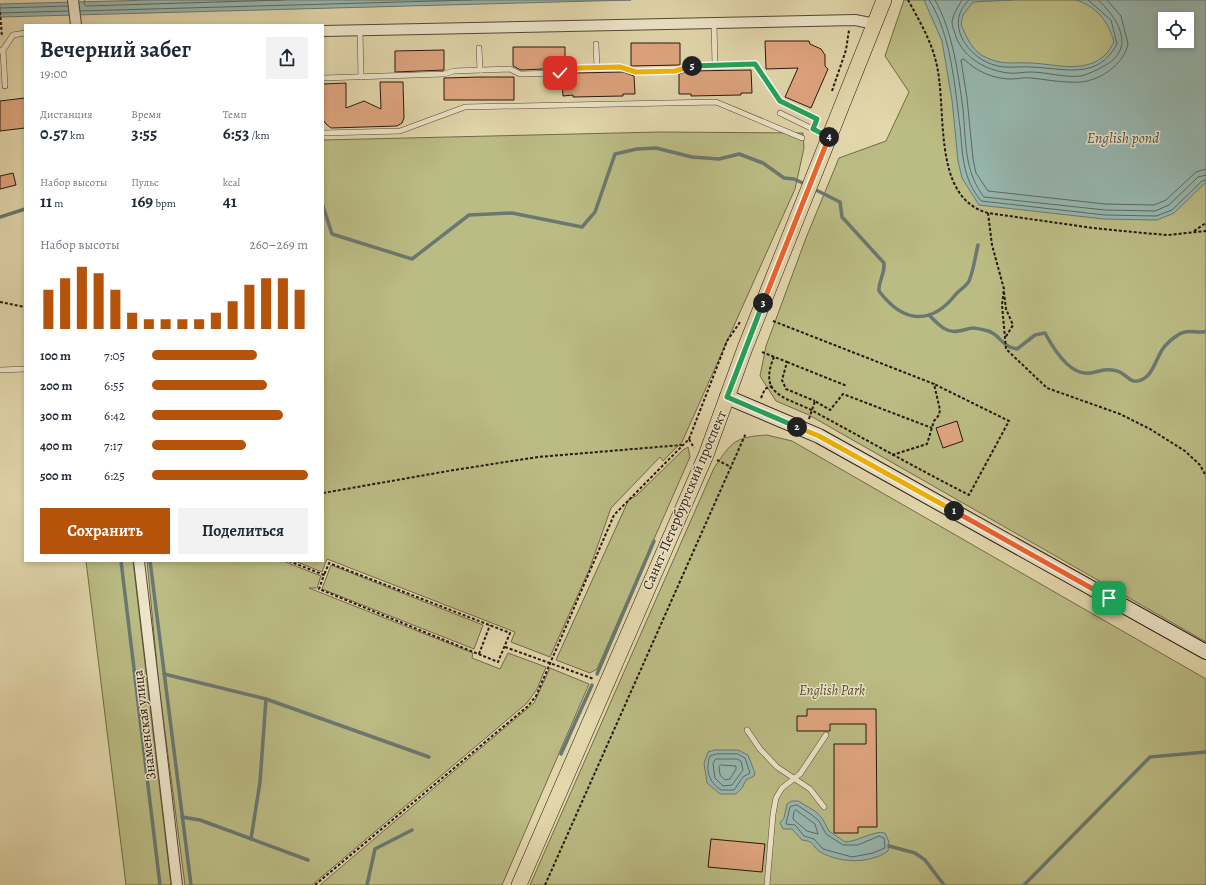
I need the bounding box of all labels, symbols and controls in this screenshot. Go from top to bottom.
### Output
map controls [1158,12,1194,48]
button: locate [1158,12,1194,48]
text: Вечерний забег [40,35,191,65]
button: share [266,37,308,79]
pin [543,56,577,90]
pin: 5 [682,56,702,76]
text: 5 [690,58,694,73]
icon: check [549,62,571,84]
text: 19:00 [40,65,67,82]
text: Дистанция [40,107,92,122]
text: Время [131,107,161,122]
text: Темп [223,107,247,122]
text: 0.57 [40,122,68,145]
text: 3:55 [131,122,157,145]
text: 6:53 [223,122,249,145]
pin: 4 [819,127,839,147]
text: km [68,128,85,143]
text: /km [249,128,270,143]
water label: English pond [1087,128,1159,148]
text: 4 [826,129,832,144]
text: Набор высоты [40,175,107,190]
text: Пульс [131,175,159,190]
text: kcal [223,175,240,190]
text: 11 [40,190,52,213]
text: 169 [131,190,153,213]
text: 41 [223,190,237,213]
text: m [52,196,64,211]
text: bpm [153,196,176,211]
text: Набор высоты [40,236,120,253]
text: 260–269 m [249,236,308,253]
pin: 3 [753,293,773,313]
text: 3 [761,295,765,310]
text: 100 m [40,347,71,364]
text: 7:05 [104,347,125,364]
text: 200 m [40,377,73,394]
text: 6:55 [104,377,124,394]
text: 300 m [40,407,72,424]
text: 6:42 [104,407,125,424]
street label: Санкт-Петербургский проспект [638,408,731,593]
pin: 2 [787,417,807,437]
text: 2 [794,419,800,434]
text: 400 m [40,437,72,454]
text: 7:17 [104,437,122,454]
text: 500 m [40,467,72,484]
text: 6:25 [104,467,125,484]
pin: 1 [944,501,964,521]
text: 1 [952,503,956,518]
button: Сохранить [40,508,170,554]
button: Поделиться [178,508,308,554]
pin [1092,581,1126,615]
icon: arrive [1098,587,1120,609]
street label: Знаменская улица [128,668,161,781]
park label: English Park [799,681,865,700]

